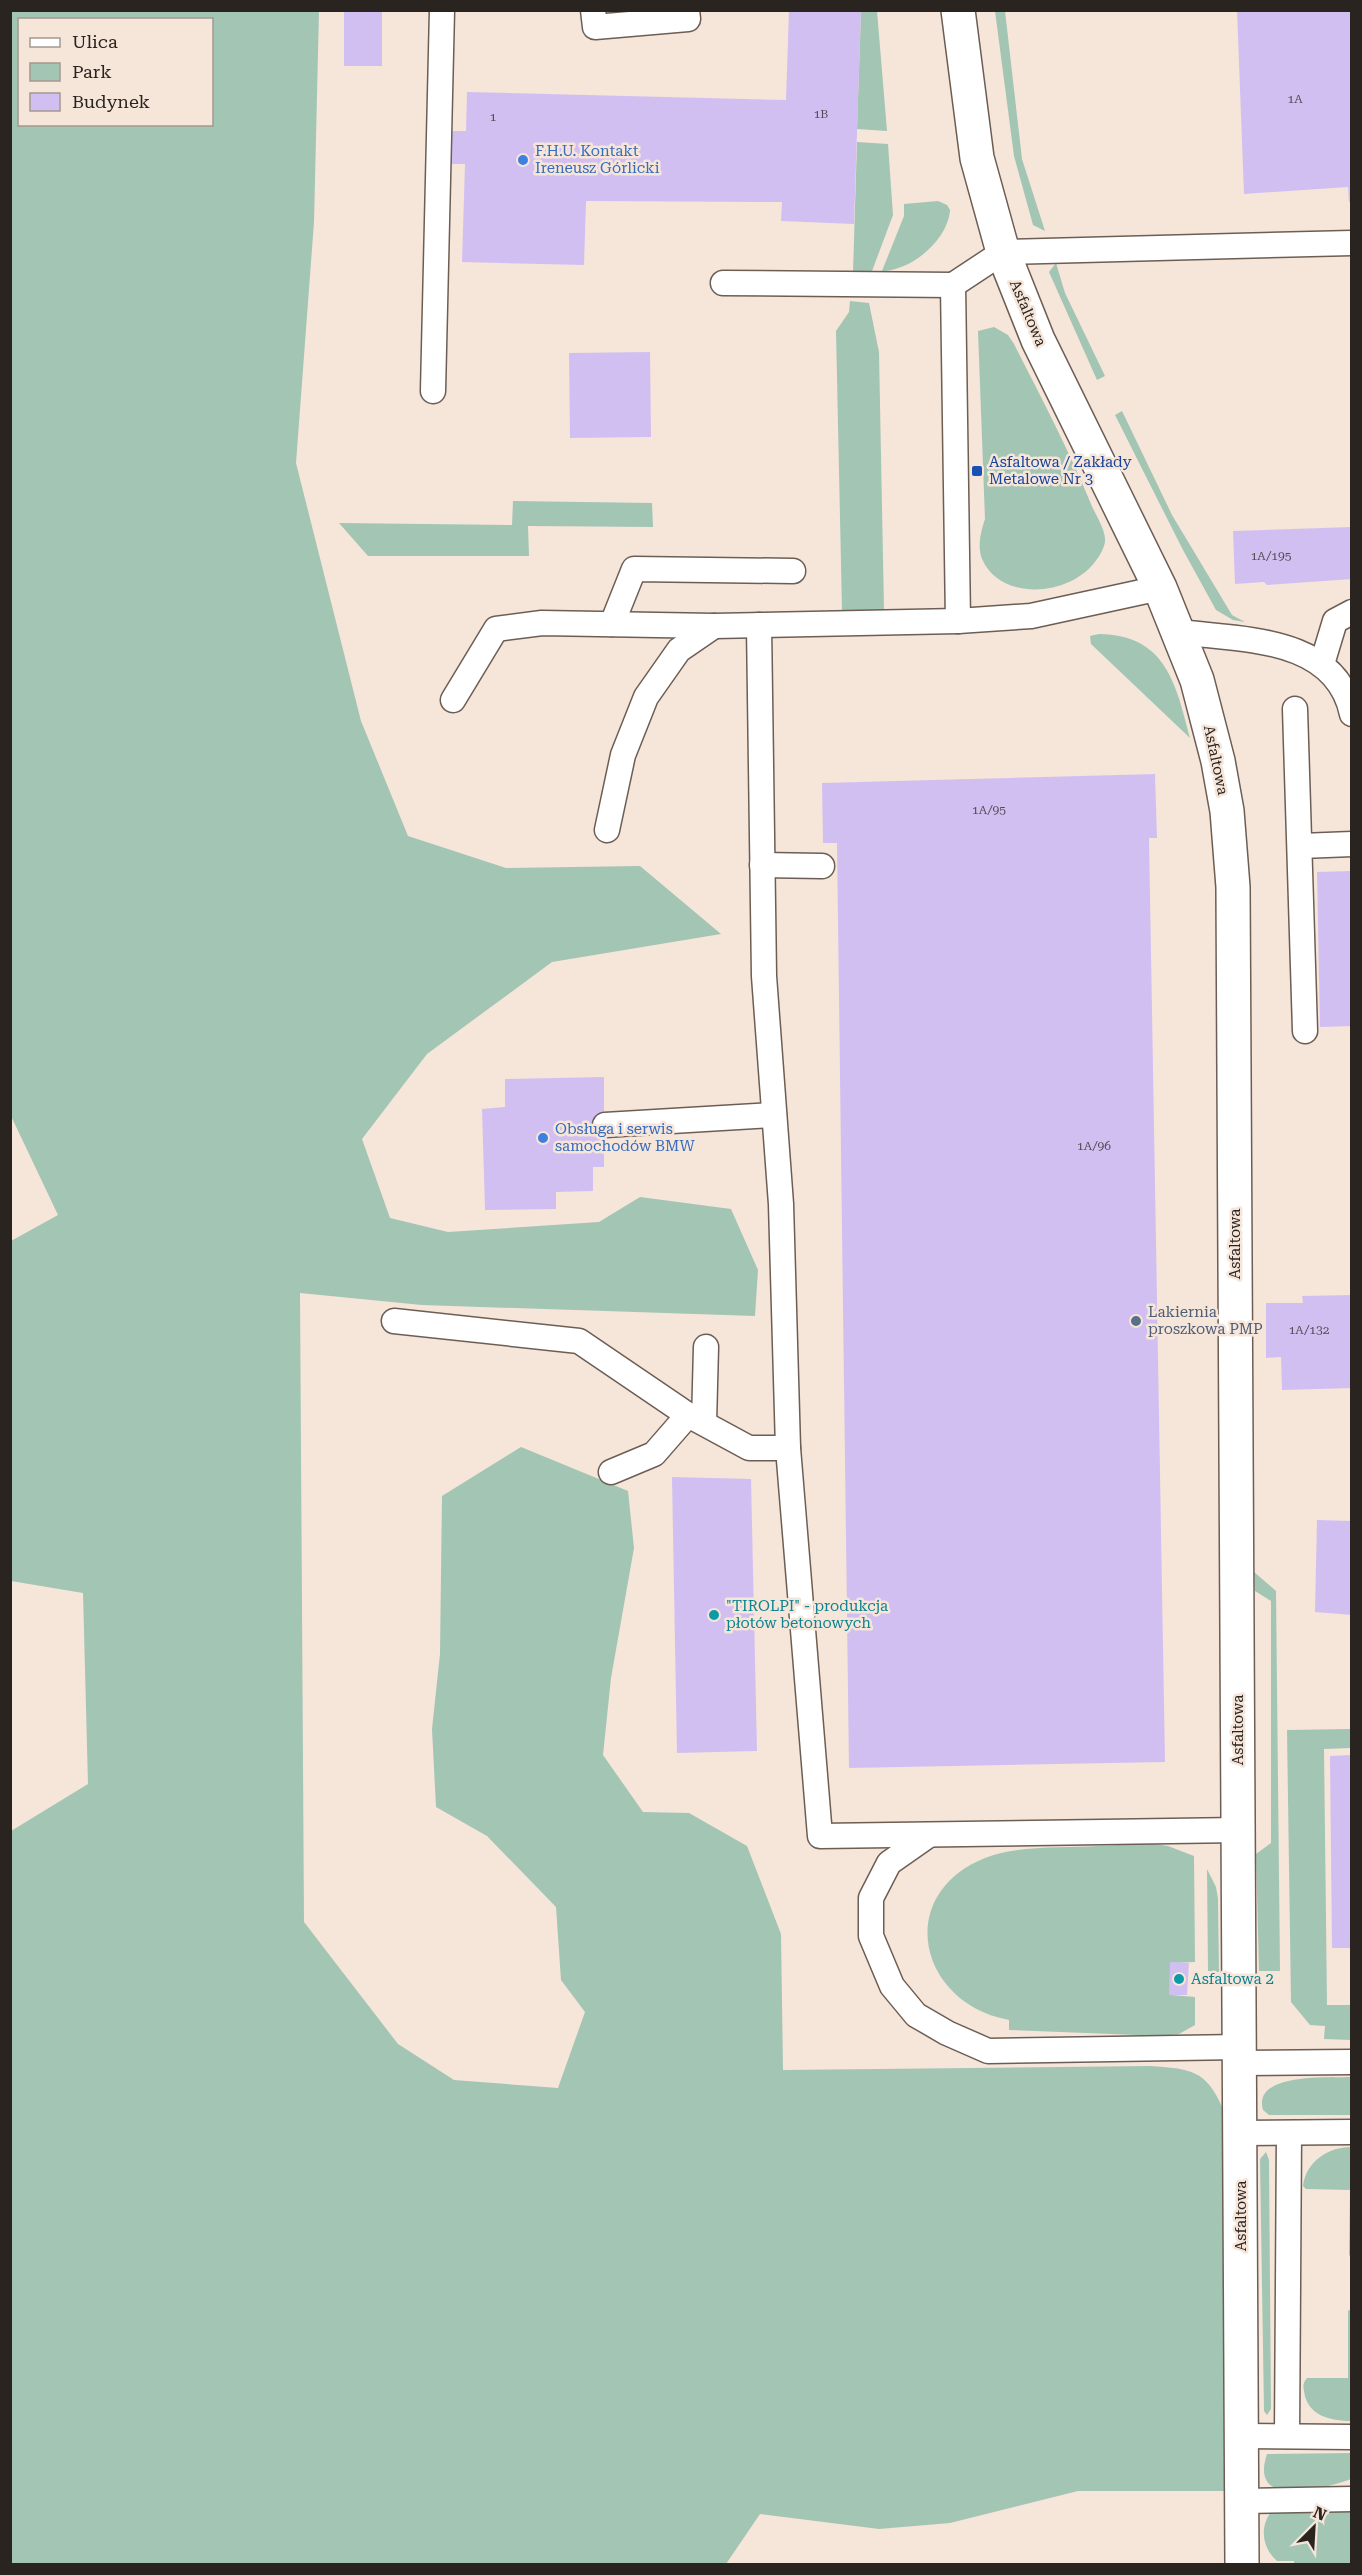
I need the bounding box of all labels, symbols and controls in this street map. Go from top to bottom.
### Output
legend [18,18,213,126]
text: Ulica [72,31,118,52]
text: Park [72,61,112,82]
text: Budynek [72,91,150,112]
house number: 1A [1287,92,1303,106]
house number: 1B [814,107,828,121]
house number: 1 [490,110,497,124]
place label: F.H.U. Kontakt Ireneusz Górlicki [535,142,660,177]
marker: F.H.U. Kontakt Ireneusz Górlicki [516,153,530,167]
street label: Asfaltowa [1006,277,1050,349]
place label: Asfaltowa / Zakłady Metalowe Nr 3 [989,453,1132,488]
marker: Asfaltowa / Zakłady Metalowe Nr 3 [970,464,984,478]
house number: 1A/195 [1251,549,1292,563]
street label: Asfaltowa [1200,724,1232,796]
house number: 1A/95 [972,803,1006,817]
place label: Obsługa i serwis samochodów BMW [555,1120,695,1155]
marker: Obsługa i serwis samochodów BMW [536,1131,550,1145]
house number: 1A/96 [1077,1139,1111,1153]
street label: Asfaltowa [1226,1209,1244,1279]
place label: Lakiernia proszkowa PMP [1148,1303,1263,1338]
marker: Lakiernia proszkowa PMP [1129,1314,1143,1328]
house number: 1A/132 [1289,1323,1330,1337]
place label: "TIROLPI" - produkcja płotów betonowych [726,1597,888,1632]
marker: "TIROLPI" - produkcja płotów betonowych [707,1608,721,1622]
street label: Asfaltowa [1229,1695,1247,1765]
place label: Asfaltowa 2 [1191,1970,1274,1988]
marker: Asfaltowa 2 [1172,1972,1186,1986]
street label: Asfaltowa [1232,2181,1250,2251]
north arrow [1284,2497,1344,2557]
text: N [1310,2503,1329,2525]

